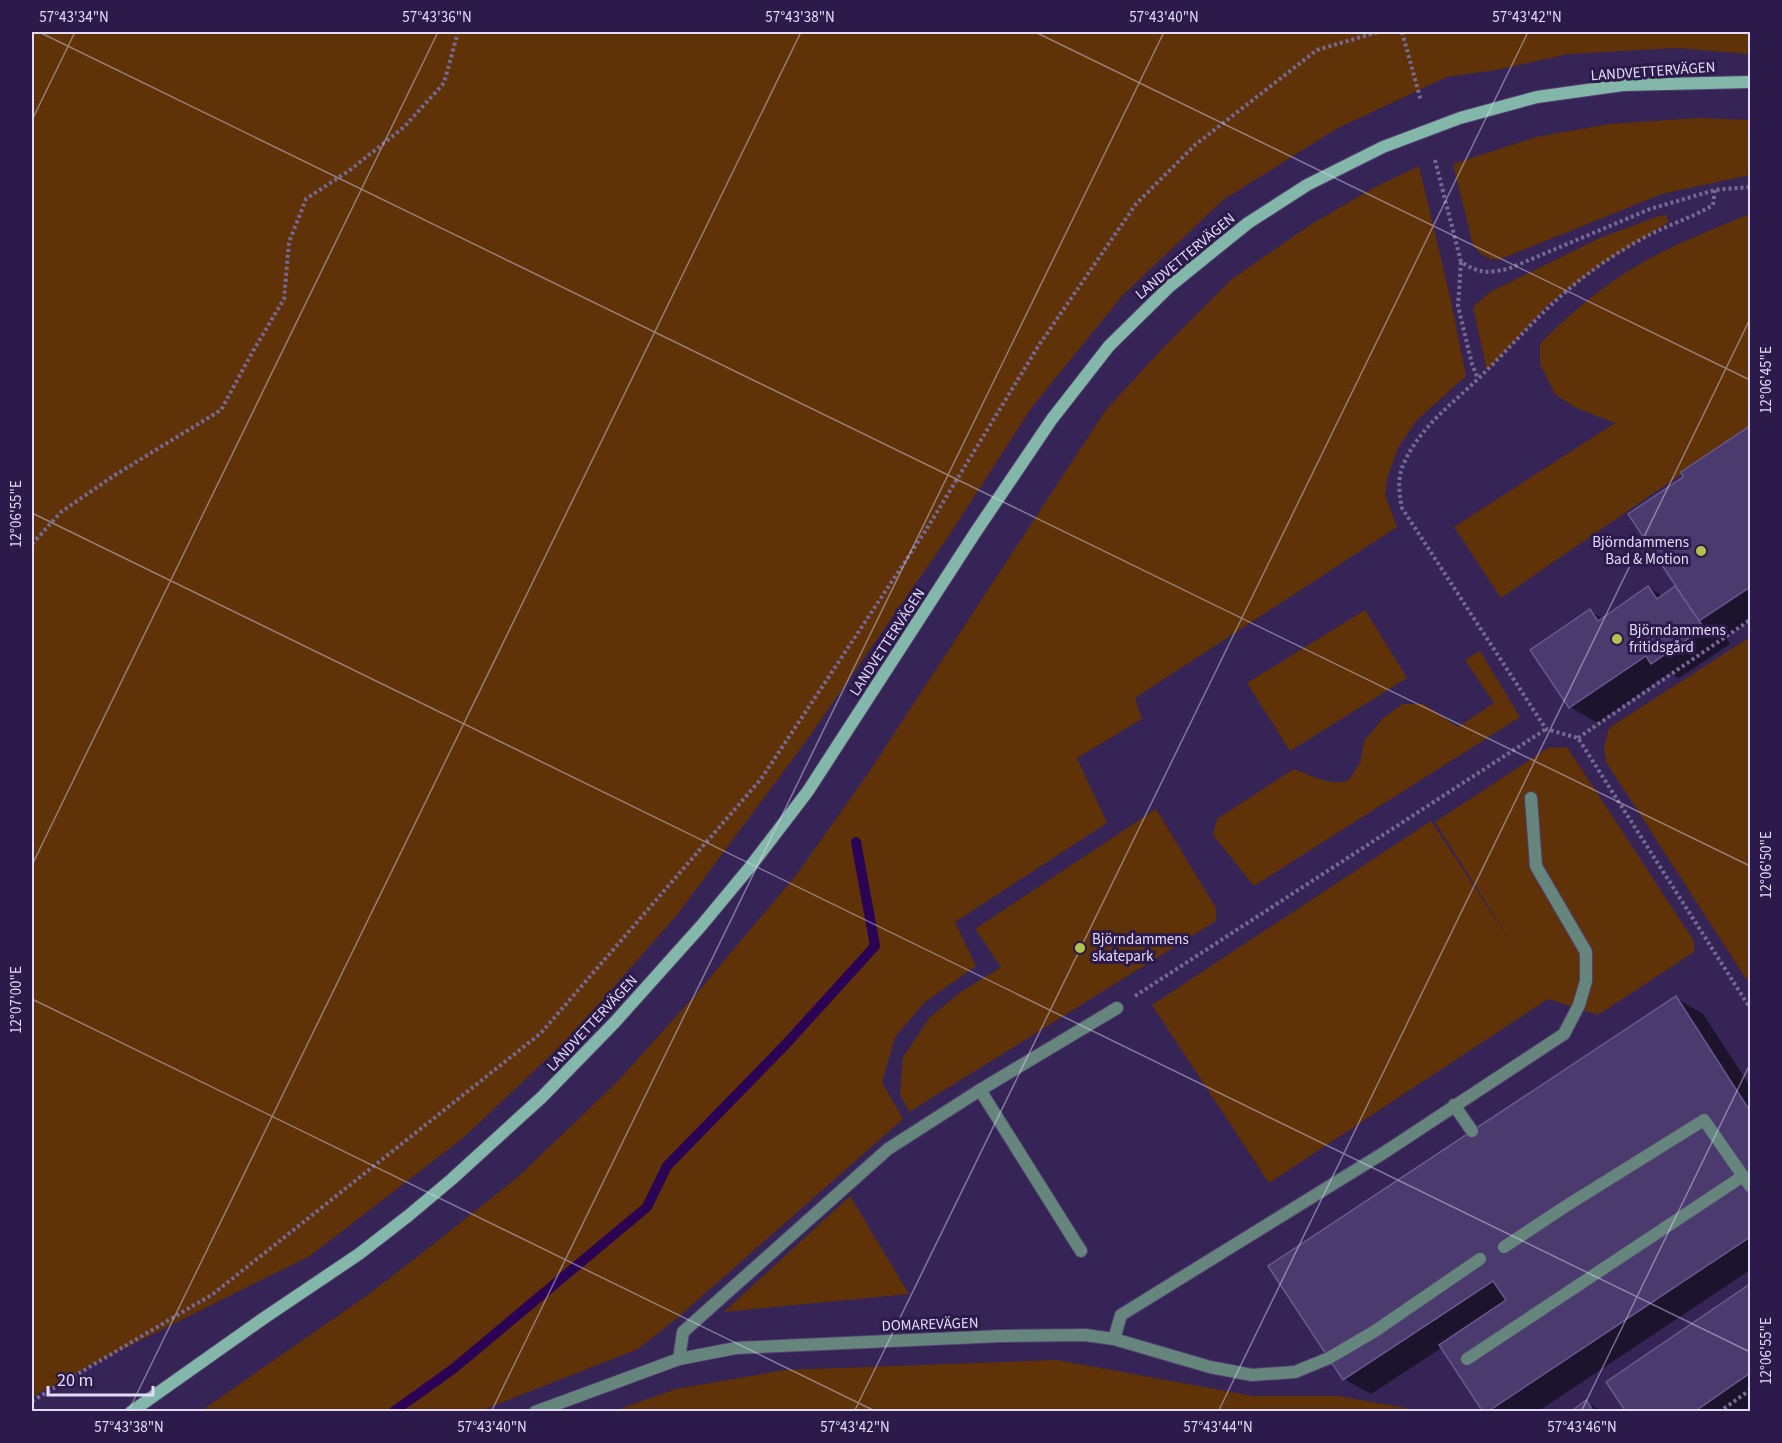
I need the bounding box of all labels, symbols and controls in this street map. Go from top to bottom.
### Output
text: 57°43'34"N [39,7,109,28]
text: 57°43'36"N [402,7,472,28]
text: 57°43'38"N [765,7,835,28]
text: 57°43'40"N [1129,7,1199,28]
text: 57°43'42"N [1492,7,1562,28]
street label: LANDVETTERVÄGEN [1590,57,1716,86]
street label: LANDVETTERVÄGEN [1131,208,1240,305]
text: 12°06'45"E [1756,346,1777,414]
text: 12°06'55"E [6,480,27,548]
place label: Björndammens Bad & Motion [1592,532,1689,570]
marker: Björndammens Bad & Motion [1694,544,1708,558]
street label: LANDVETTERVÄGEN [845,584,930,700]
place label: Björndammens fritidsgård [1629,620,1726,658]
marker: Björndammens fritidsgård [1610,632,1624,646]
text: 12°06'50"E [1756,831,1777,899]
place label: Björndammens skatepark [1092,929,1189,967]
marker: Björndammens skatepark [1073,941,1087,955]
text: 12°07'00"E [6,966,27,1034]
street label: LANDVETTERVÄGEN [542,971,643,1076]
street label: DOMAREVÄGEN [881,1312,979,1337]
text: 12°06'55"E [1756,1317,1777,1385]
scale bar [48,1359,153,1397]
text: 20 m [57,1368,93,1393]
text: 57°43'38"N [94,1417,164,1438]
text: 57°43'40"N [457,1417,527,1438]
text: 57°43'42"N [820,1417,890,1438]
text: 57°43'44"N [1183,1417,1253,1438]
text: 57°43'46"N [1547,1417,1617,1438]

